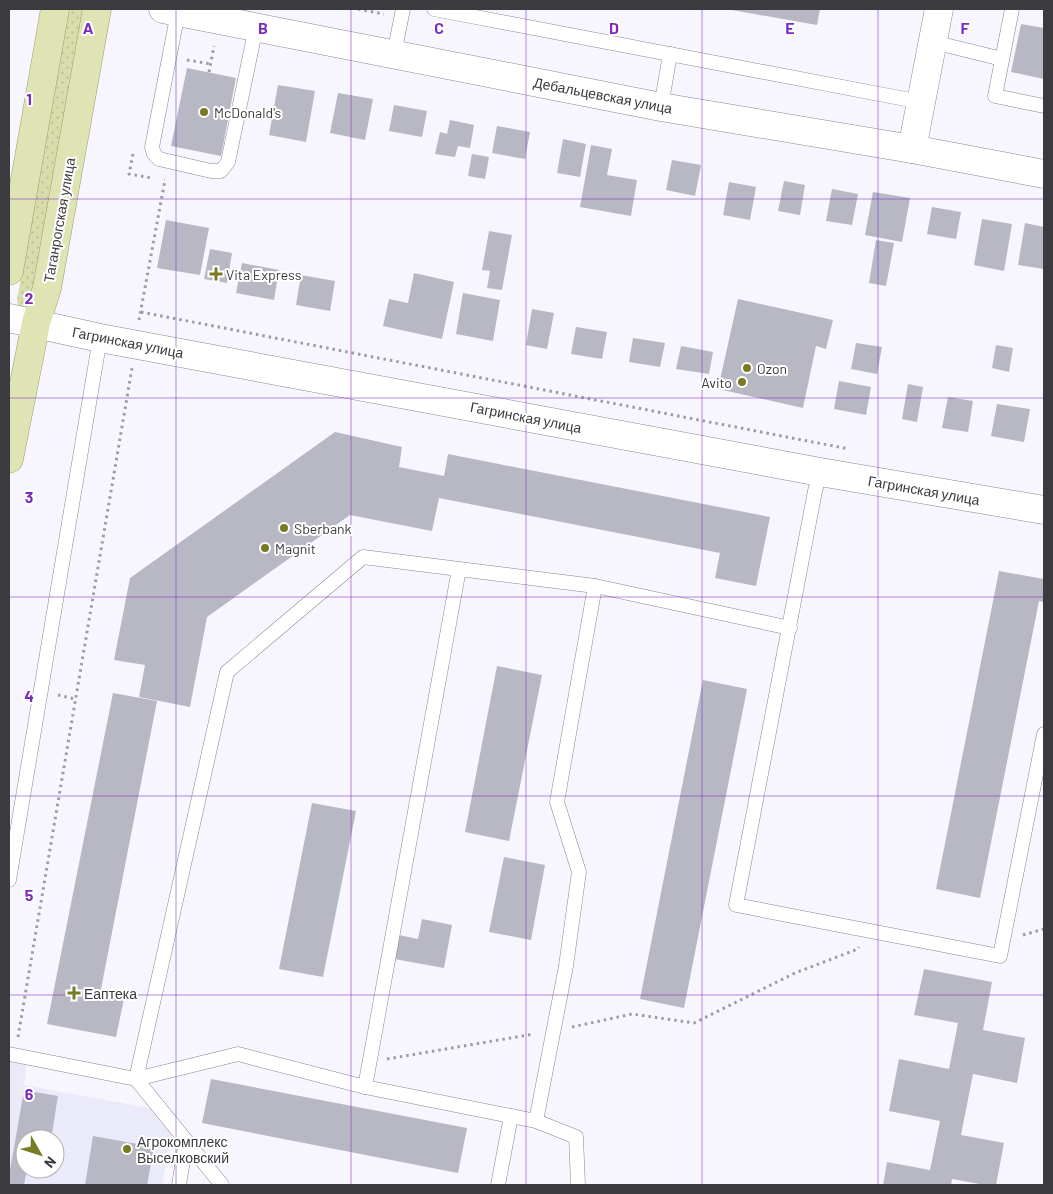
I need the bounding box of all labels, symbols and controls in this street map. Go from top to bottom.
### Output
text: A [83,18,94,37]
text: B [258,18,268,37]
text: C [434,18,444,37]
text: D [609,18,619,37]
text: E [785,18,795,37]
text: F [961,18,970,37]
street label: Дебальцевская улица [532,73,674,117]
text: 1 [26,89,32,108]
place label: McDonald's [214,104,282,121]
marker: McDonald's [198,106,210,118]
street label: Таганрогская улица [40,156,78,284]
place label: Vita Express [226,266,302,283]
marker: Vita Express [210,268,222,280]
text: 2 [25,288,34,307]
street label: Гагринская улица [71,323,185,361]
place label: Ozon [757,360,787,377]
marker: Ozon [741,362,753,374]
place label: Avito [701,374,732,391]
marker: Avito [736,376,748,388]
street label: Гагринская улица [469,398,583,436]
street label: Гагринская улица [867,472,981,508]
text: 3 [25,487,33,506]
place label: Sberbank [294,520,352,537]
marker: Sberbank [278,522,290,534]
place label: Magnit [275,540,316,557]
marker: Magnit [259,542,271,554]
text: 4 [24,686,34,705]
text: 5 [25,885,34,904]
place label: Еаптека [84,985,137,1002]
marker: Еаптека [68,987,80,999]
text: 6 [25,1084,34,1103]
north arrow [15,1129,65,1179]
place label: Агрокомплекс Выселковский [137,1133,229,1166]
marker: Агрокомплекс Выселковский [121,1143,133,1155]
text: N [41,1154,60,1171]

